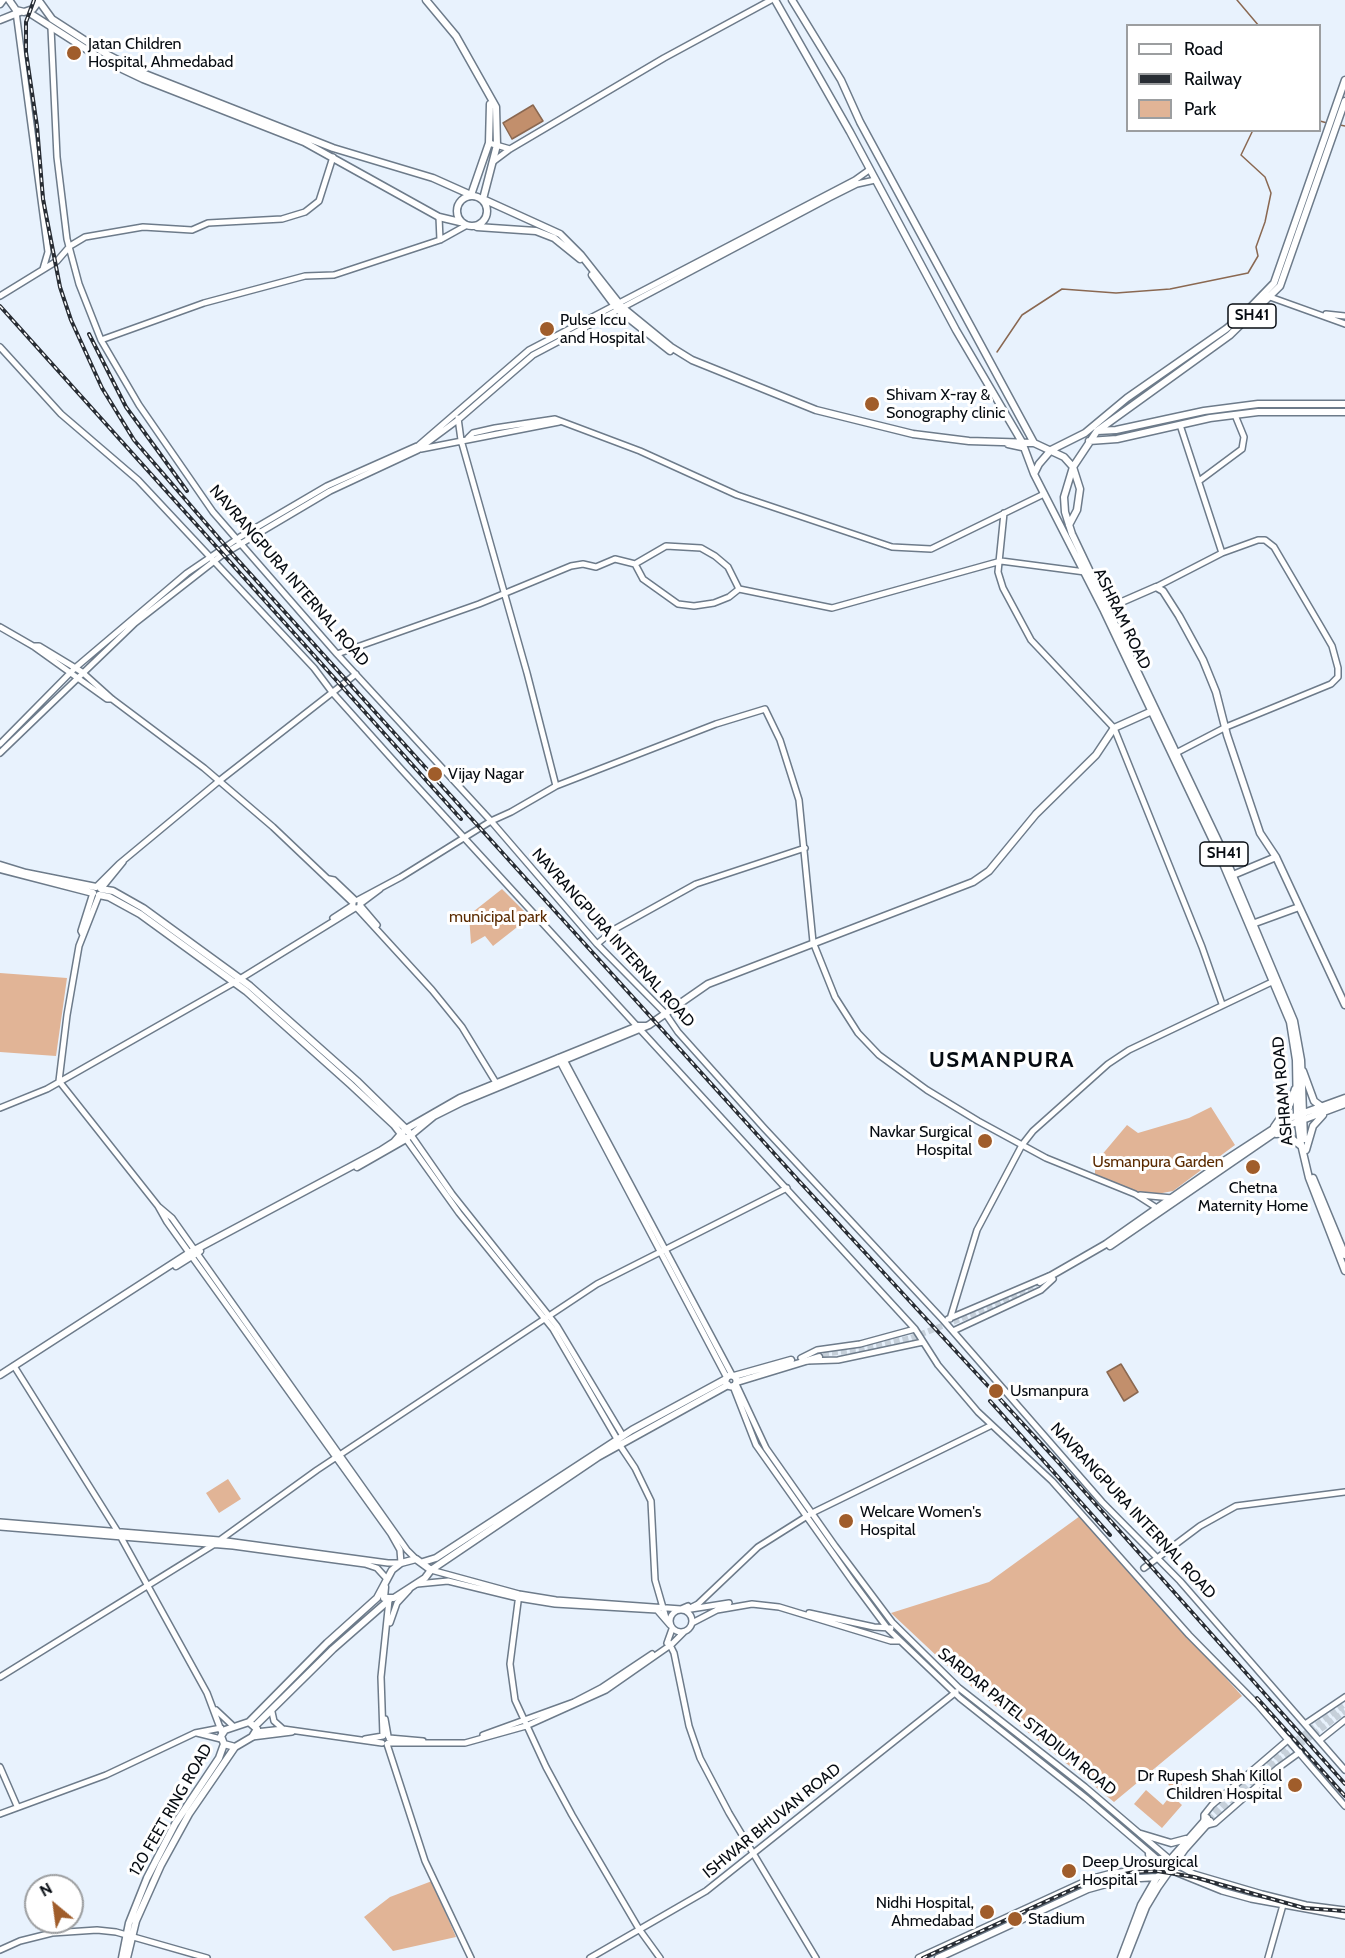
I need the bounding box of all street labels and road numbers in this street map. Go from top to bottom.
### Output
road number: SH41 [1228,304,1276,328]
street label: NAVRANGPURA INTERNAL ROAD [205,481,373,671]
street label: ASHRAM ROAD [1089,565,1155,673]
road number: SH41 [1200,842,1248,866]
street label: NAVRANGPURA INTERNAL ROAD [528,845,698,1031]
street label: ASHRAM ROAD [1269,1035,1297,1147]
street label: NAVRANGPURA INTERNAL ROAD [1046,1419,1220,1603]
street label: SARDAR PATEL STADIUM ROAD [934,1644,1120,1800]
street label: 120 FEET RING ROAD [125,1741,217,1879]
street label: ISHWAR BHUVAN ROAD [699,1759,845,1883]

